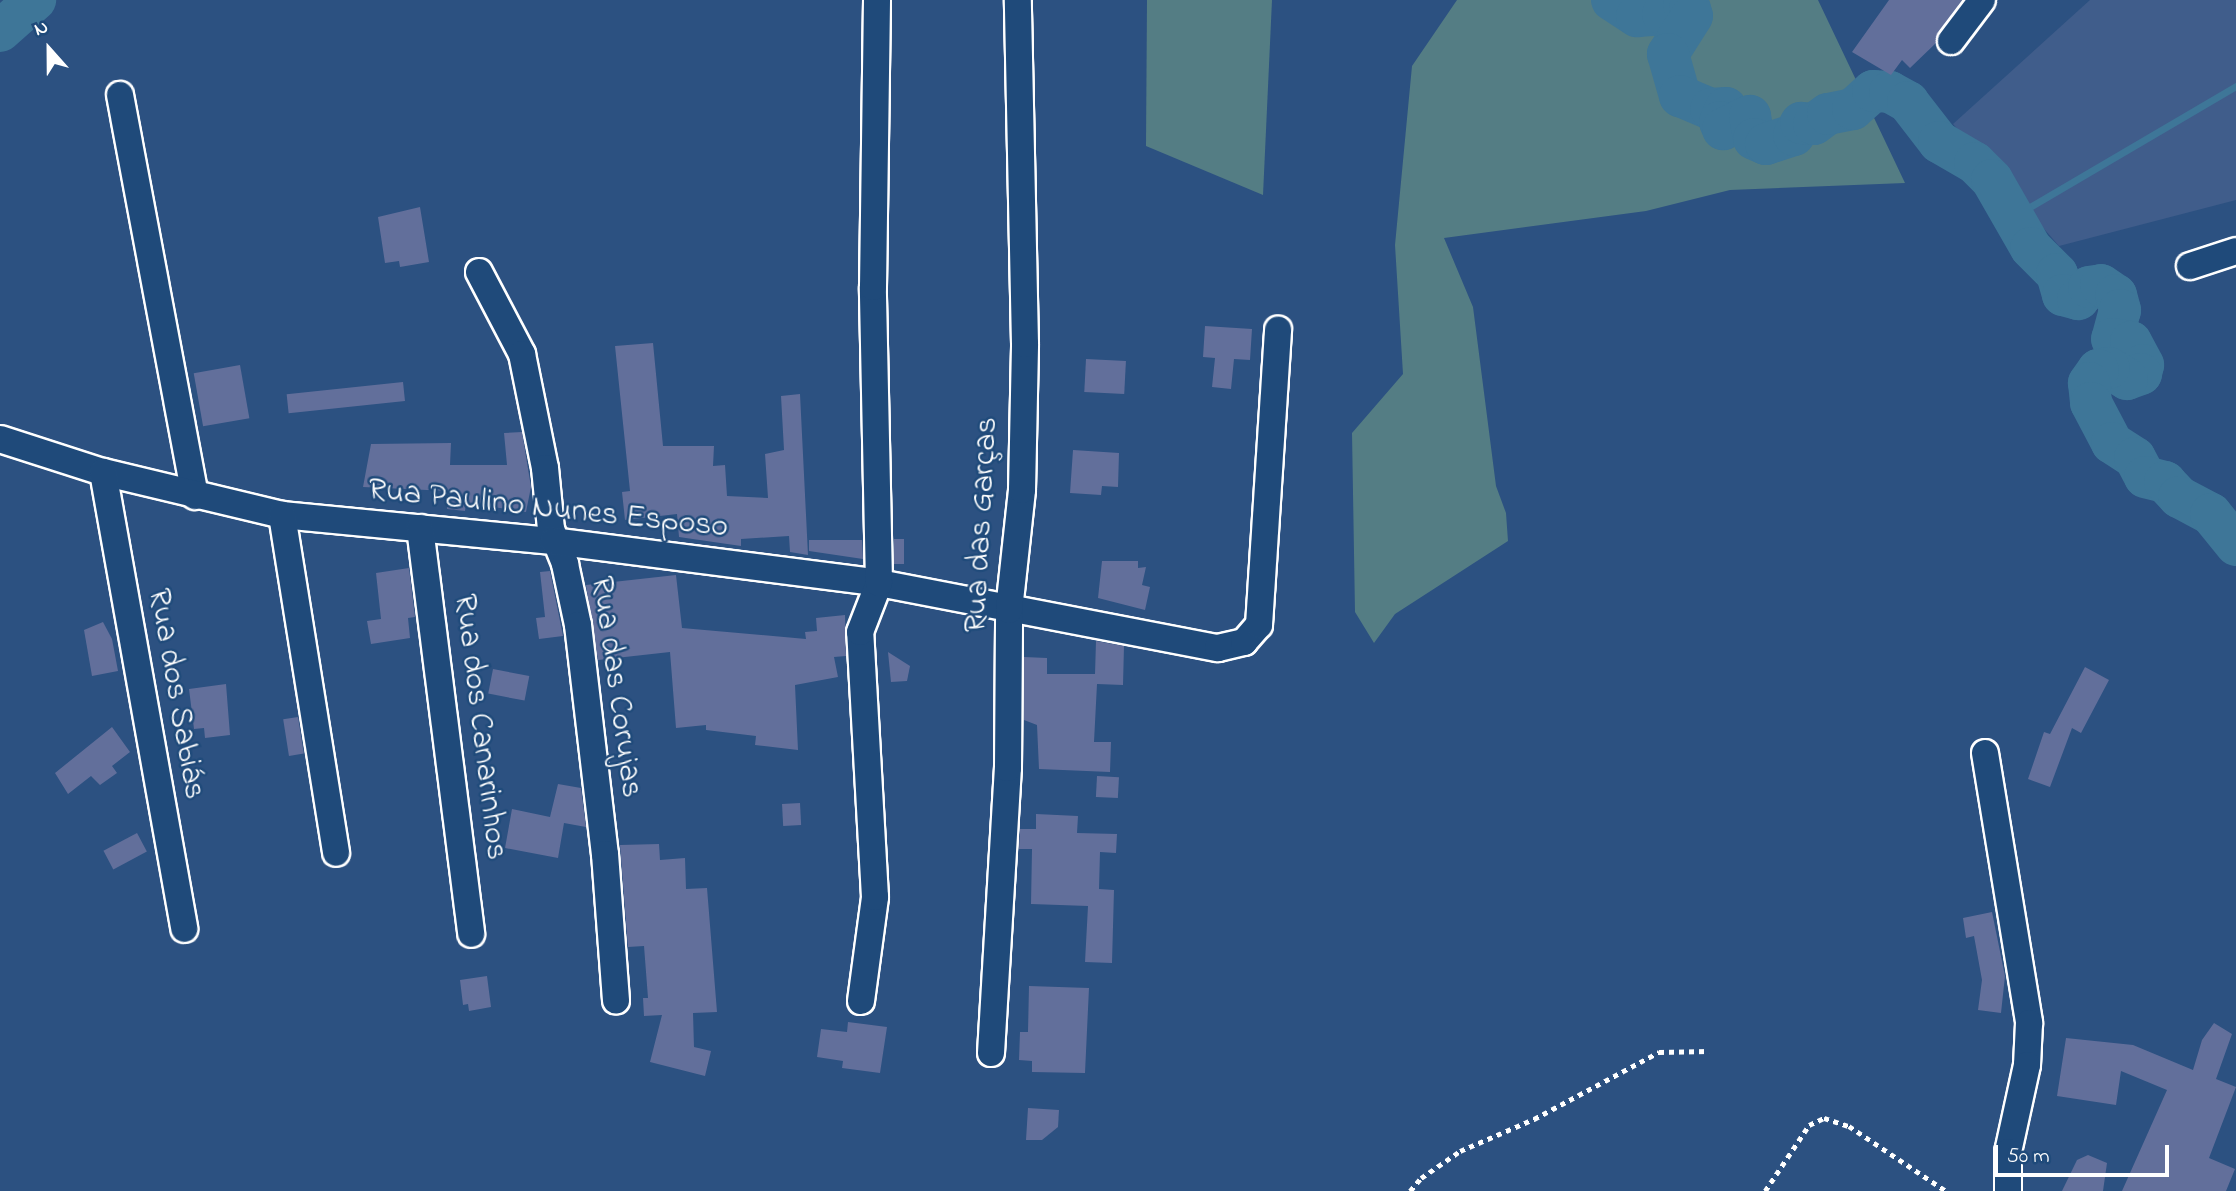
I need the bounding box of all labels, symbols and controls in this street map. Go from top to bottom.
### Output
north arrow [14,14,84,84]
text: N [30,14,52,44]
street label: Rua das Garças [958,416,1008,634]
street label: Rua Paulino Nunes Esposo [366,472,730,548]
street label: Rua das Corujas [580,574,650,800]
street label: Rua dos Sabiás [138,586,212,802]
street label: Rua dos Canarinhos [444,592,514,862]
scale bar [1998,1132,2173,1176]
text: 50 m [2007,1142,2050,1172]

